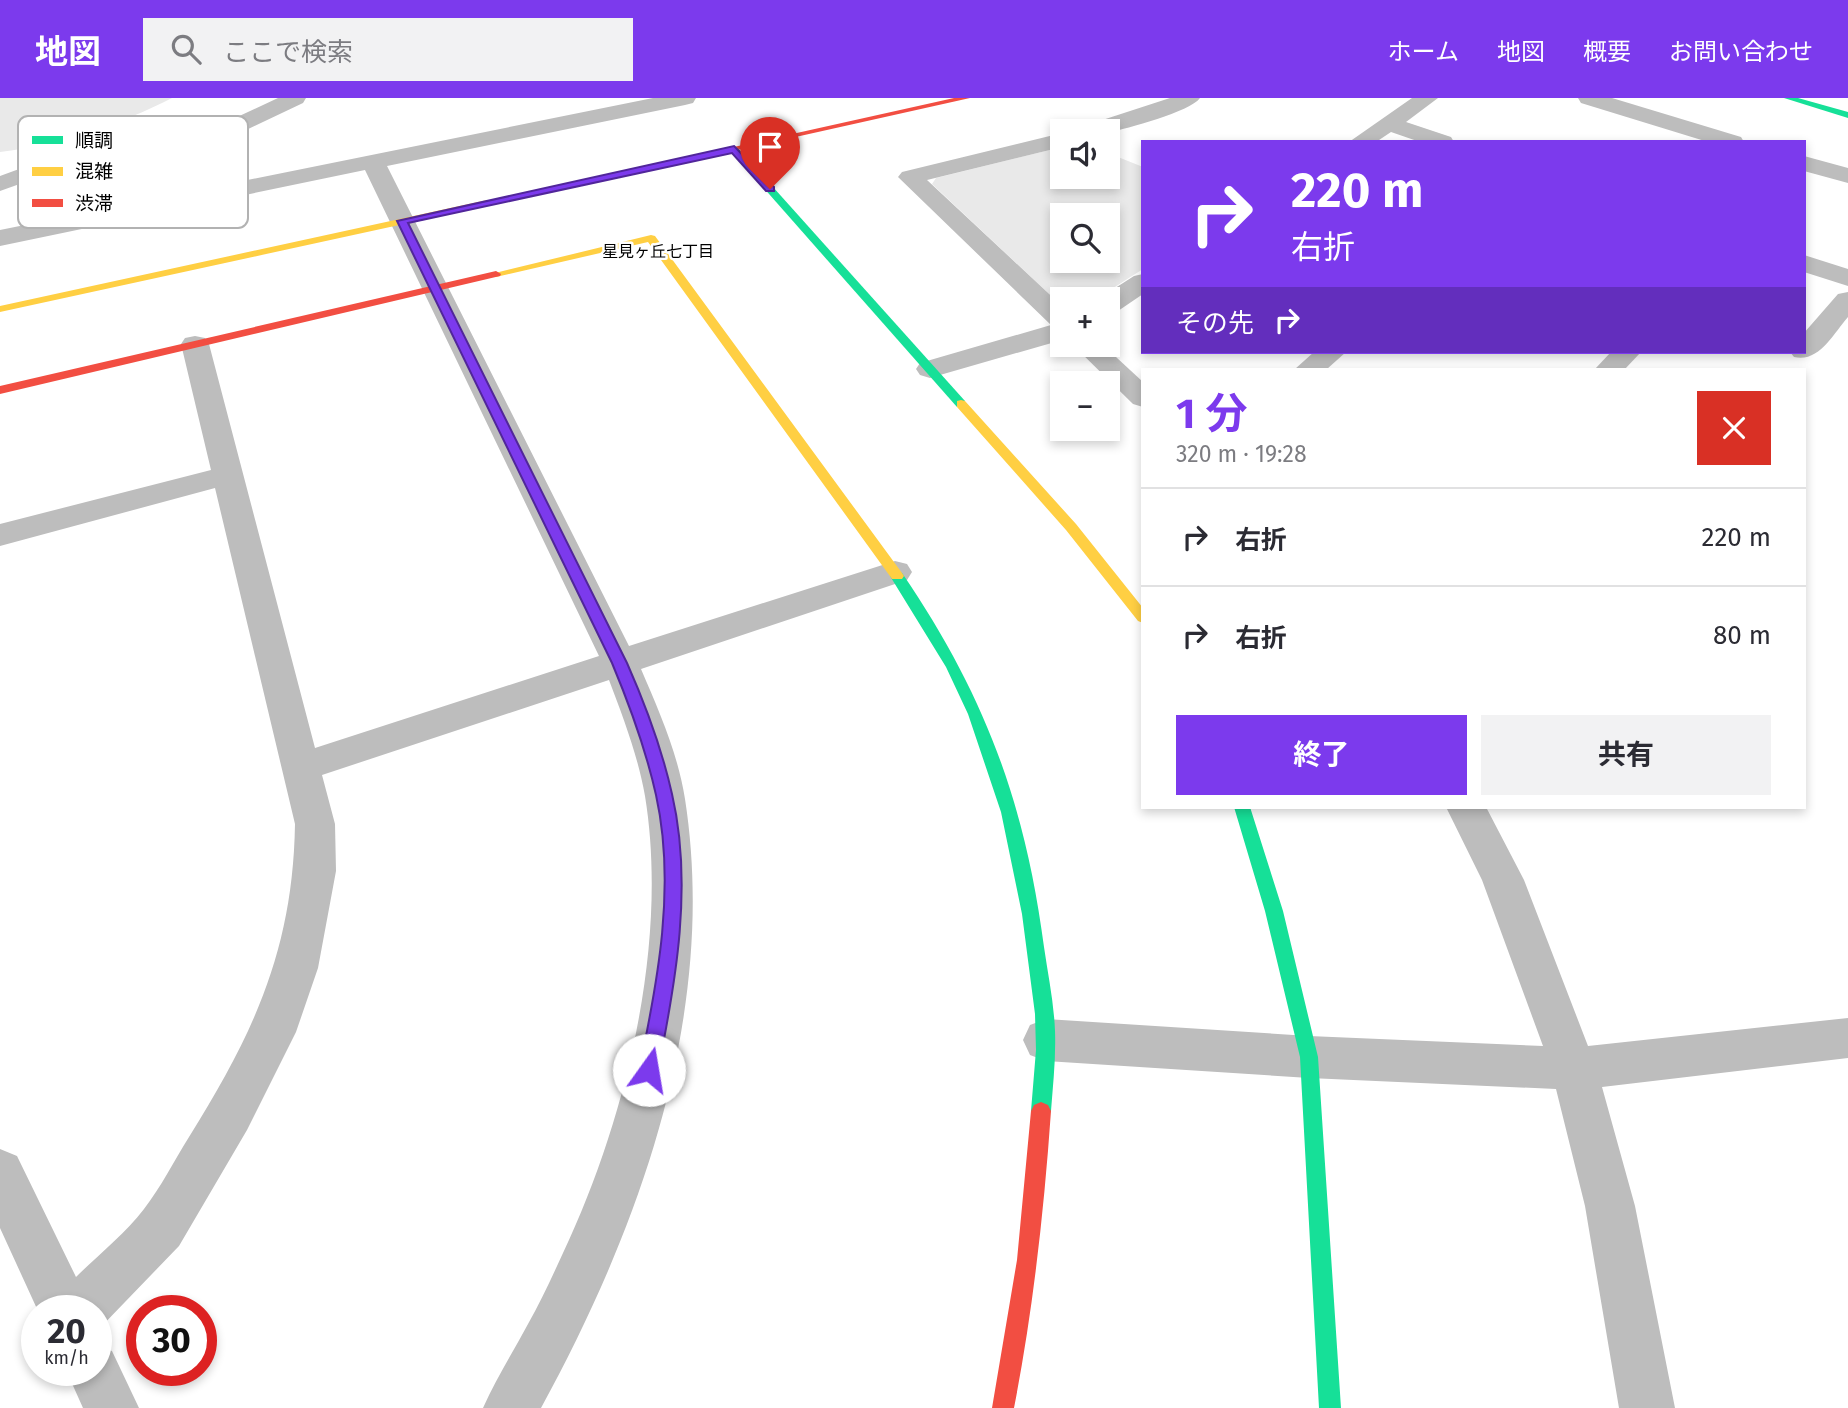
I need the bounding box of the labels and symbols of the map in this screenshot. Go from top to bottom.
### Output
legend [18,116,248,228]
pin [740,117,800,189]
text: 順調 [75,129,113,152]
text: 混雑 [75,160,113,183]
text: 渋滞 [75,192,113,215]
district label: 星見ヶ丘七丁目 [602,242,714,261]
position arrow [612,1033,686,1107]
speed limit sign: 30 [126,1295,217,1386]

